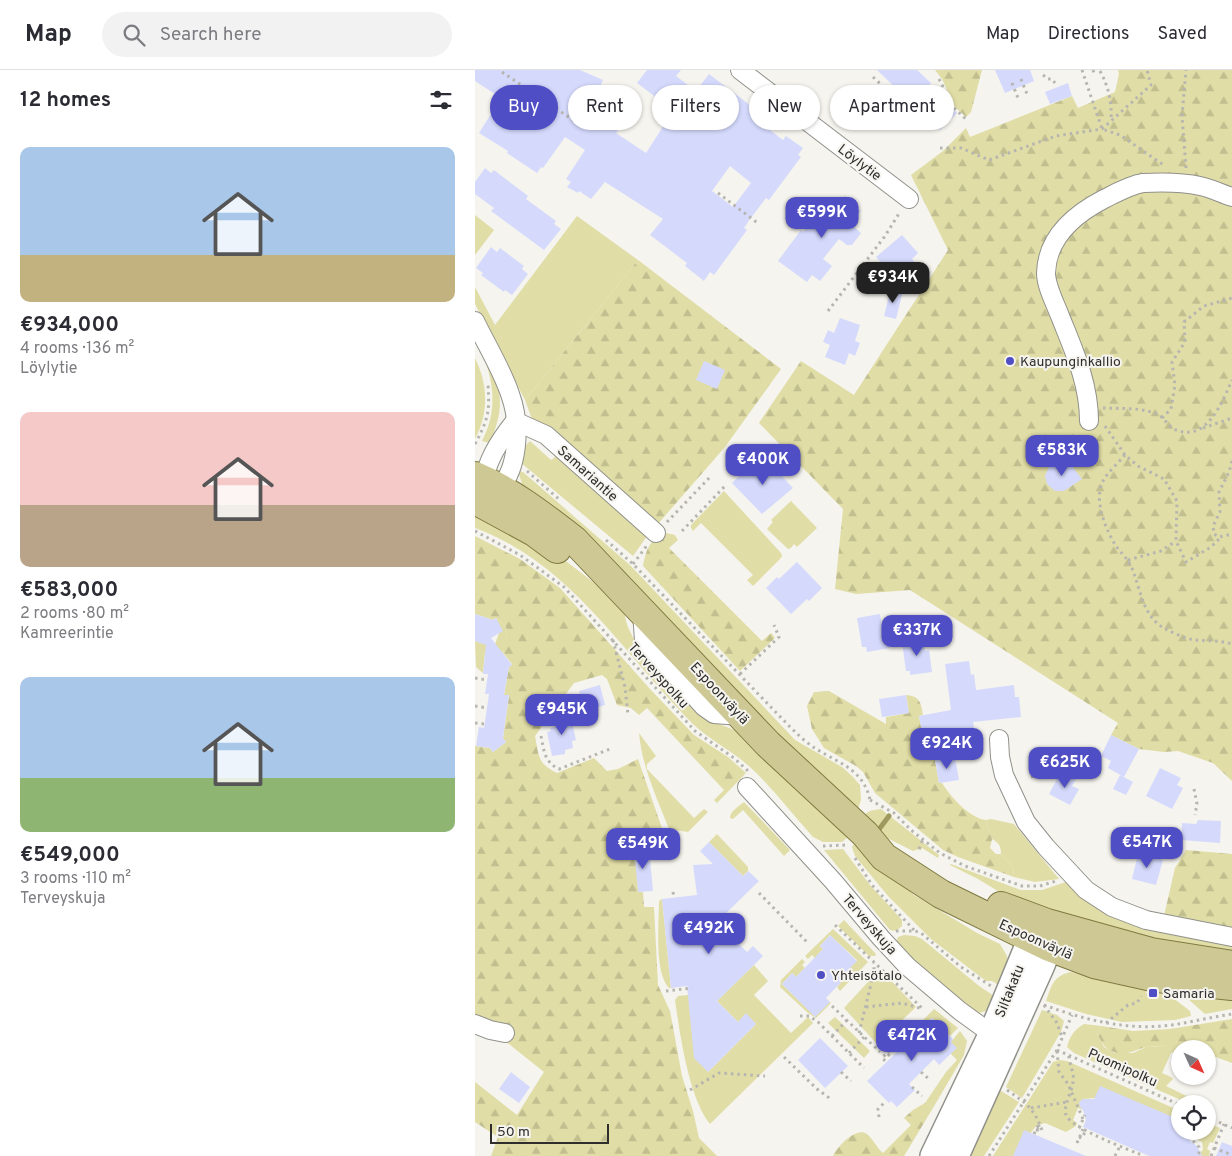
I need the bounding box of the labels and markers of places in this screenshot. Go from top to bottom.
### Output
pin: €599K [787,196,857,239]
pin: €934K [858,262,928,304]
place label: Kaupunginkallio [1020,354,1121,371]
marker: Kaupunginkallio [1004,355,1016,367]
pin: €583K [1027,434,1097,477]
pin: €400K [728,444,798,486]
pin: €337K [882,614,952,657]
pin: €945K [527,694,597,736]
pin: €924K [912,728,982,770]
pin: €625K [1030,746,1100,789]
pin: €547K [1112,826,1182,869]
pin: €549K [608,828,678,870]
pin: €492K [674,912,744,955]
place label: Yhteisötalo [831,968,902,985]
marker: Yhteisötalo [815,969,827,981]
place label: Samaria [1163,986,1215,1003]
marker: Samaria [1147,987,1159,999]
pin: €472K [877,1020,947,1062]

